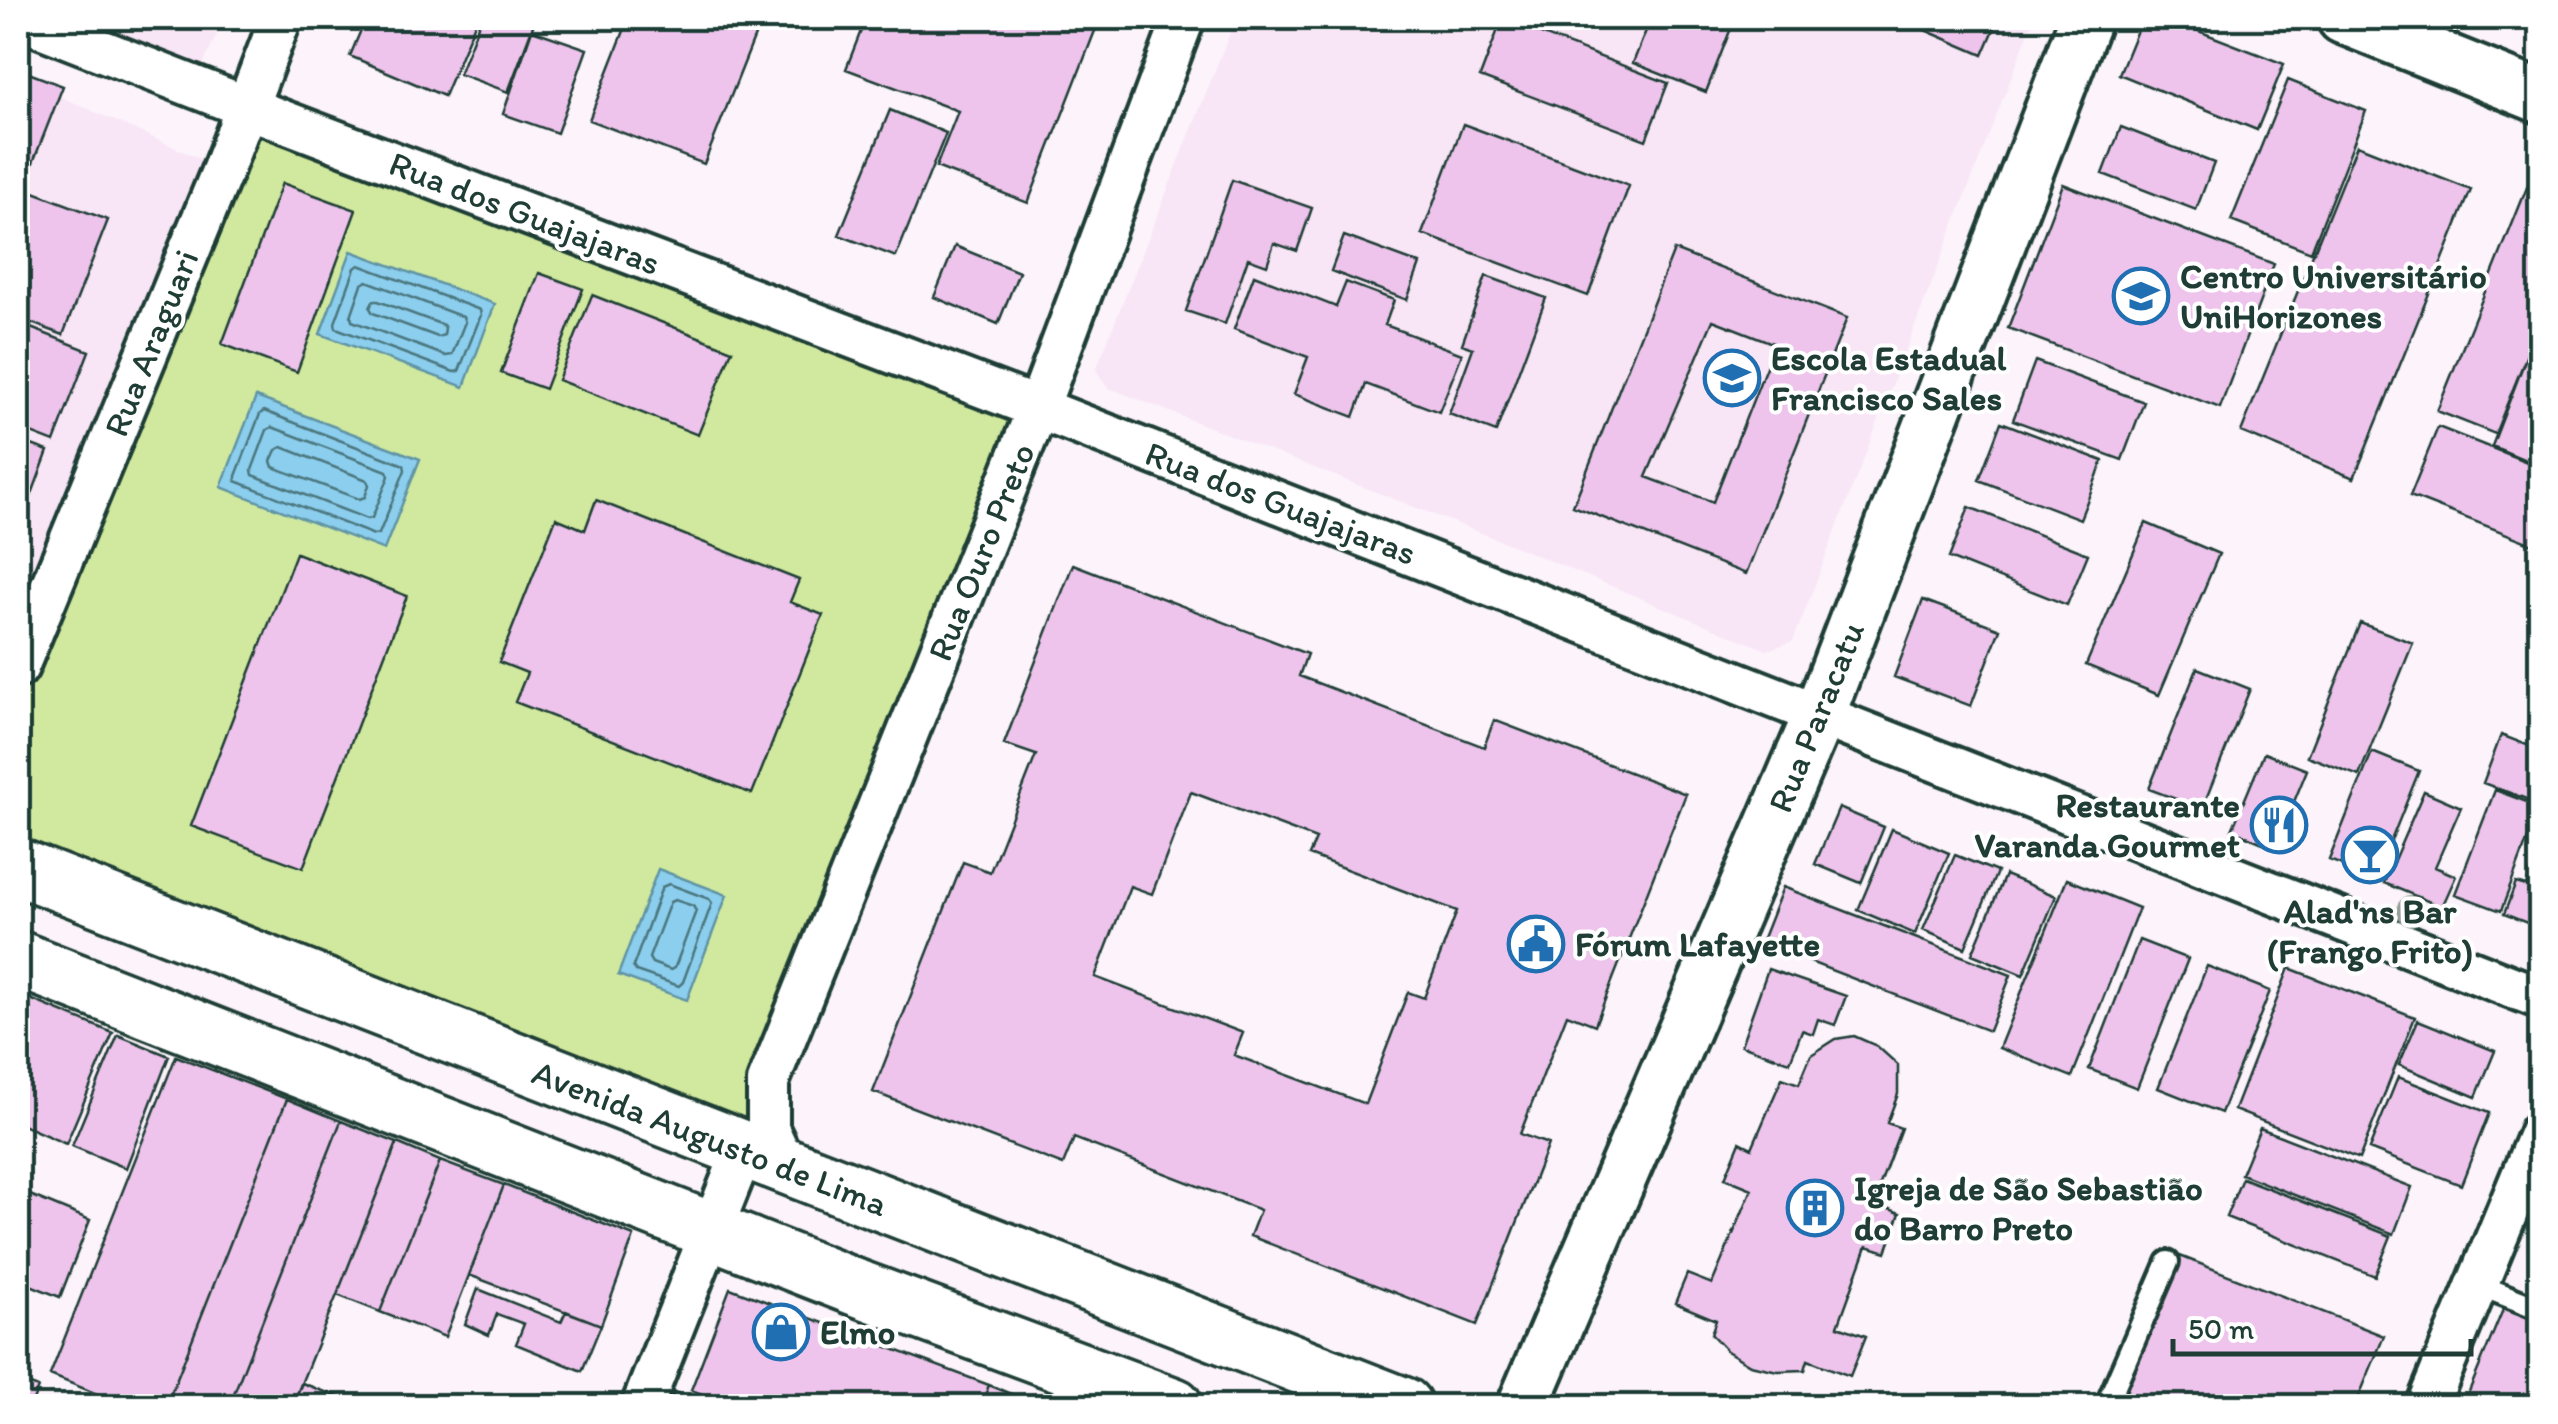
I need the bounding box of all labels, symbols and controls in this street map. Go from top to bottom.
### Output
street label: Rua dos Guajajaras [384,142,666,284]
street label: Rua Araguari [95,244,207,442]
place label: Centro Universitário UniHorizones [2180,255,2487,337]
school or university icon: Centro Universitário UniHorizones [2111,266,2171,326]
place label: Escola Estadual Francisco Sales [1771,337,2007,419]
school or university icon: Escola Estadual Francisco Sales [1702,348,1762,408]
street label: Rua dos Guajajaras [1140,432,1422,574]
street label: Rua Ouro Preto [918,437,1044,667]
street label: Rua Paracatu [1759,616,1873,818]
place label: Restaurante Varanda Gourmet [1974,784,2240,866]
restaurant icon: Restaurante Varanda Gourmet [2249,795,2309,855]
bar icon: Alad'ns Bar (Frango Frito) [2340,825,2400,885]
place label: Alad'ns Bar (Frango Frito) [2267,890,2473,972]
public building icon: Fórum Lafayette [1506,914,1566,974]
place label: Fórum Lafayette [1575,923,1820,965]
street label: Avenida Augusto de Lima [526,1051,894,1225]
place label: Igreja de São Sebastião do Barro Preto [1854,1167,2203,1249]
building icon: Igreja de São Sebastião do Barro Preto [1785,1178,1845,1238]
scale bar [2173,1294,2470,1356]
shop icon: Elmo [751,1302,811,1362]
text: 50 m [2188,1310,2254,1347]
place label: Elmo [820,1311,895,1353]

